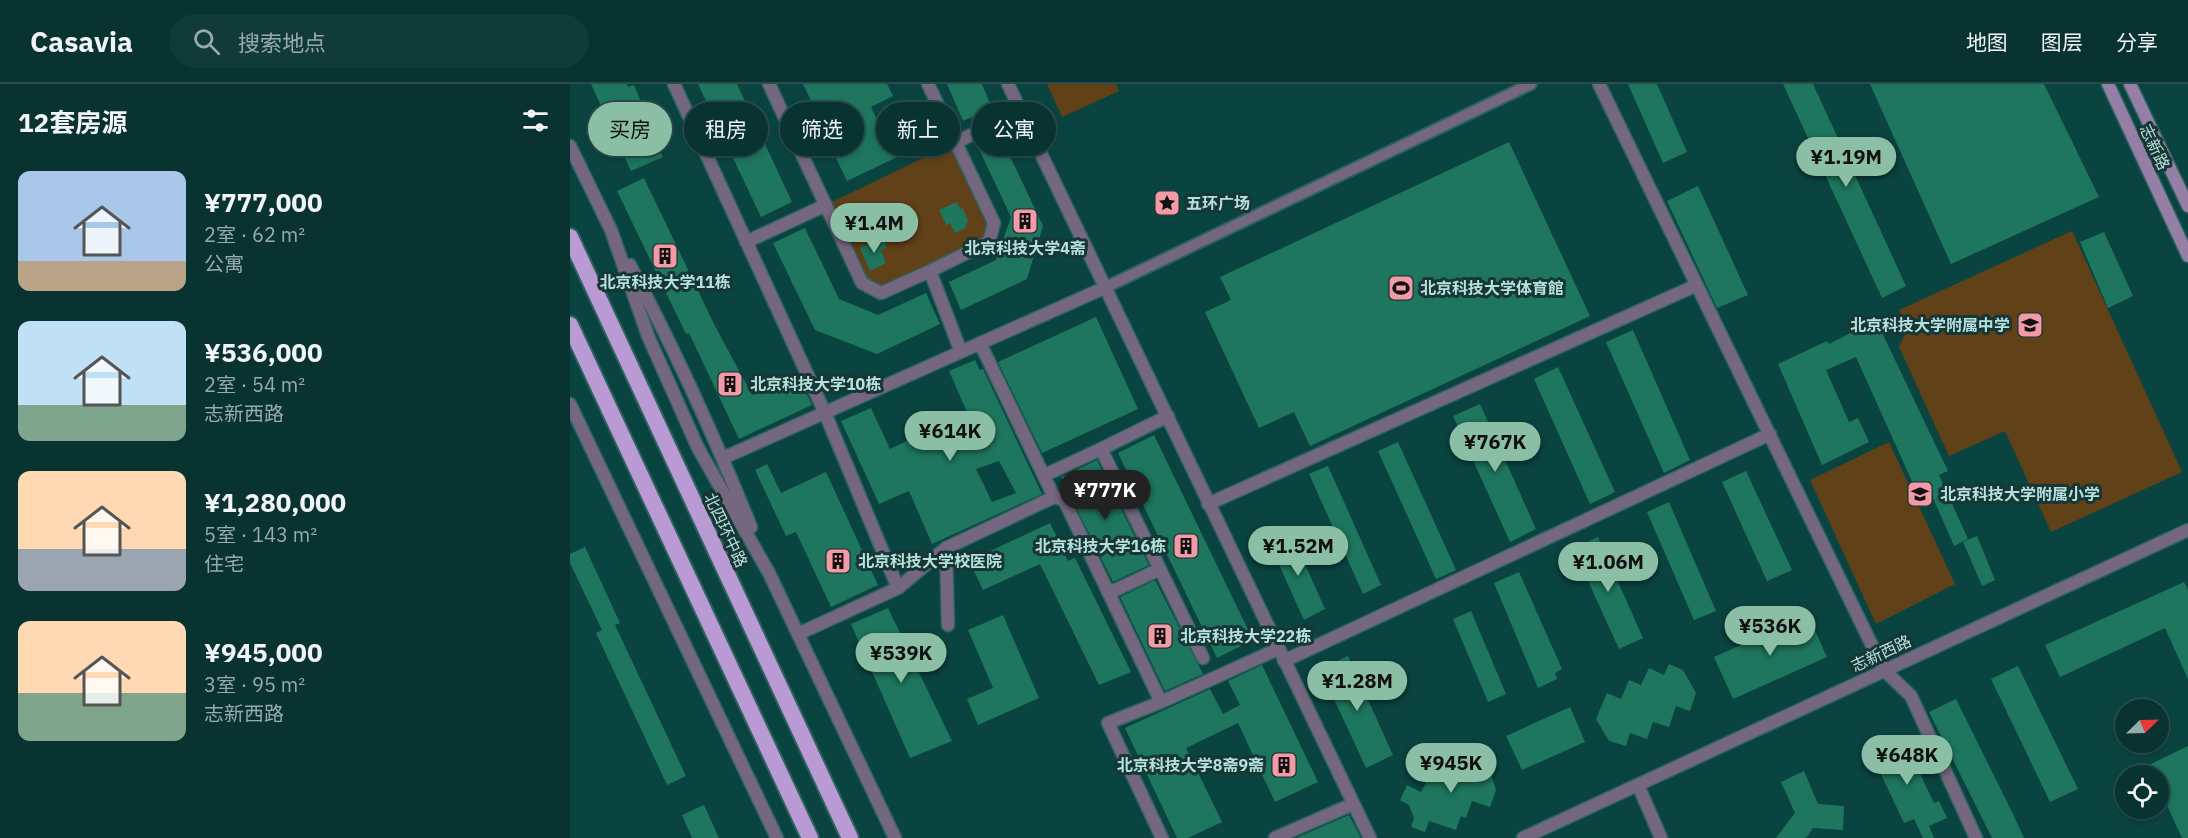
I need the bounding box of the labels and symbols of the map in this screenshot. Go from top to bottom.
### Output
street label: 志新路 [2136,121,2174,173]
pin: ¥1.19M [1797,137,1895,188]
place icon: 五环广场 [1152,188,1182,218]
place label: 五环广场 [1186,193,1250,213]
pin: ¥1.4M [832,203,916,254]
building icon: 北京科技大学4斋 [1010,206,1040,236]
place label: 北京科技大学4斋 [964,238,1086,258]
building icon: 北京科技大学11栋 [650,241,680,271]
place label: 北京科技大学11栋 [599,272,731,292]
sports icon: 北京科技大学体育館 [1386,273,1416,303]
place label: 北京科技大学体育館 [1420,278,1564,298]
school or university icon: 北京科技大学附属中学 [2015,310,2045,340]
place label: 北京科技大学附属中学 [1850,315,2010,335]
building icon: 北京科技大学10栋 [715,369,745,399]
place label: 北京科技大学10栋 [750,374,881,394]
pin: ¥614K [908,411,992,462]
pin: ¥767K [1453,422,1537,473]
pin: ¥777K [1063,470,1147,521]
school or university icon: 北京科技大学附属小学 [1905,479,1935,509]
place label: 北京科技大学附属小学 [1940,484,2100,504]
street label: 北四环中路 [700,490,752,570]
pin: ¥1.52M [1249,526,1347,577]
building icon: 北京科技大学16栋 [1171,531,1201,561]
place label: 北京科技大学16栋 [1035,536,1166,556]
pin: ¥1.06M [1559,542,1657,593]
building icon: 北京科技大学校医院 [823,546,853,576]
place label: 北京科技大学校医院 [858,551,1002,571]
pin: ¥536K [1728,606,1812,657]
building icon: 北京科技大学22栋 [1145,621,1175,651]
place label: 北京科技大学22栋 [1180,626,1311,646]
street label: 志新西路 [1848,630,1914,676]
pin: ¥539K [859,633,943,684]
pin: ¥1.28M [1308,661,1406,712]
north arrow [2115,699,2169,753]
pin: ¥648K [1865,735,1949,786]
pin: ¥945K [1409,743,1493,794]
building icon: 北京科技大学8斋9斋 [1269,750,1299,780]
place label: 北京科技大学8斋9斋 [1117,755,1264,775]

